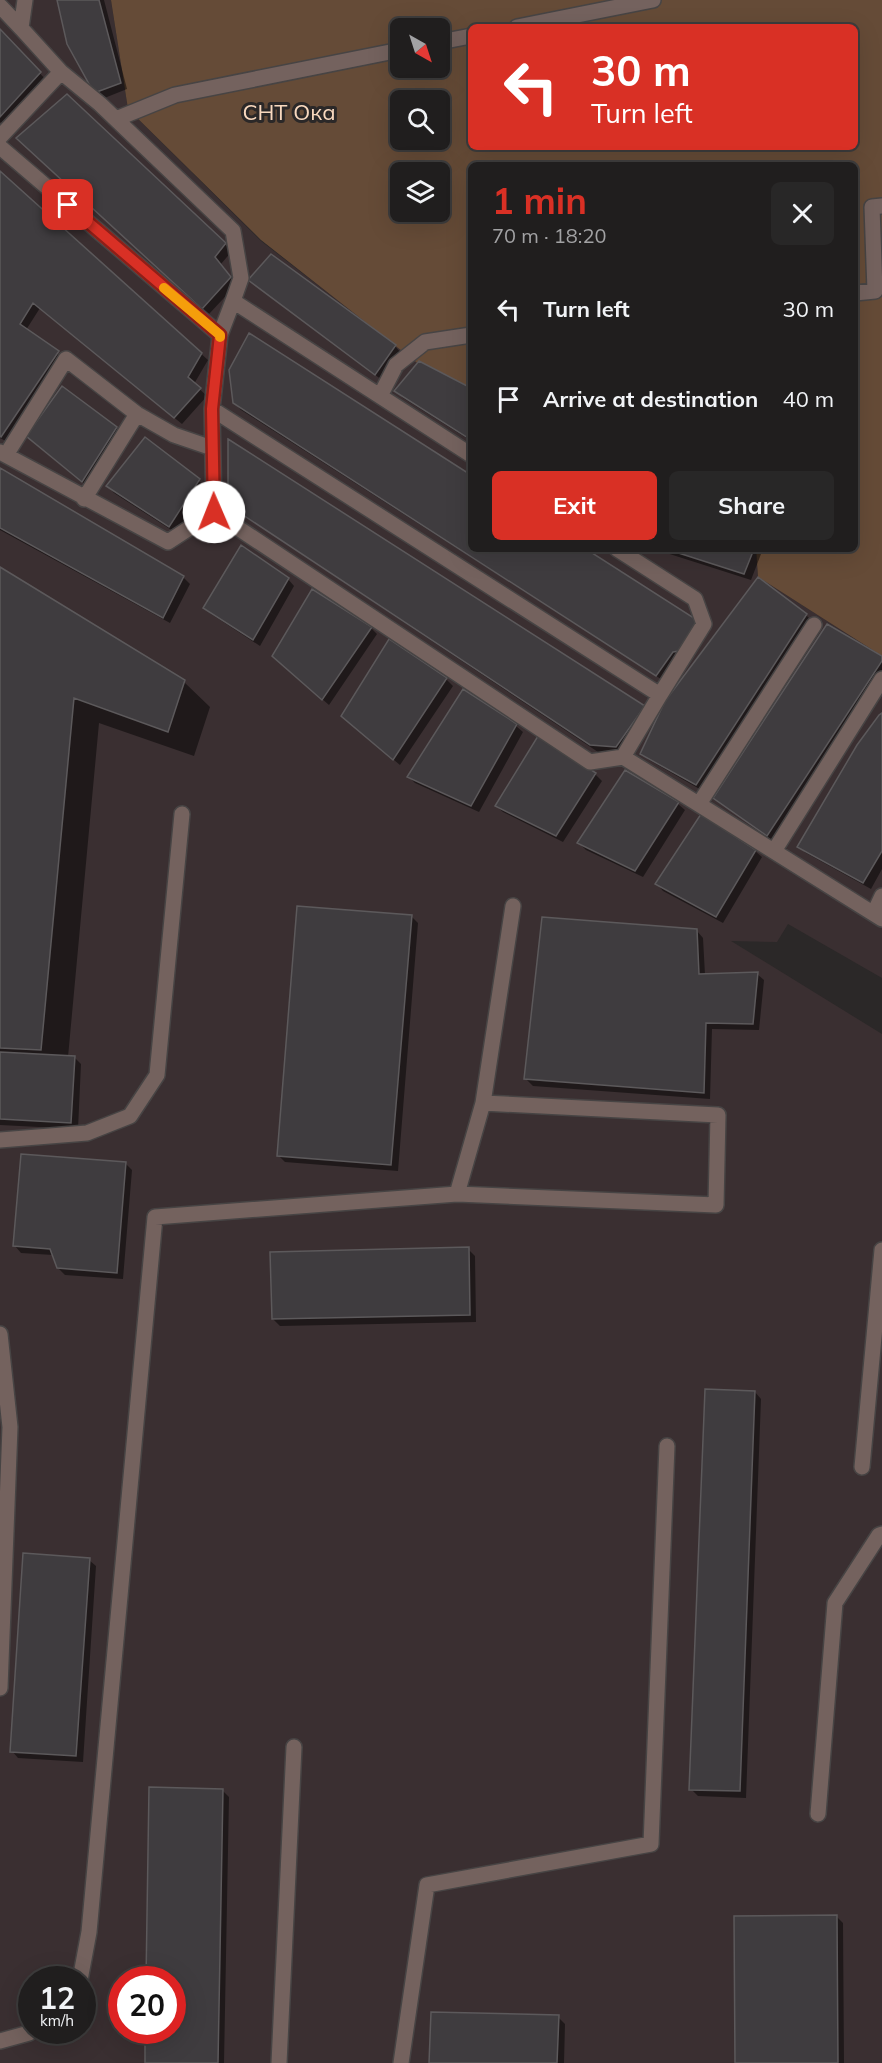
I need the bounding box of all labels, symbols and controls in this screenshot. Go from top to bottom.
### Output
north arrow [390,18,450,78]
map controls [390,18,450,222]
text: 30 m [591,44,691,97]
icon: left [492,48,570,126]
button: search [390,90,450,150]
text: Turn left [591,96,693,130]
park label: СНТ Ока [242,98,336,126]
button: layers [390,162,450,222]
text: 1 min [492,178,587,223]
pin [42,179,93,230]
button: close [771,182,834,245]
icon: arrive [51,188,84,221]
text: 70 m · 18:20 [492,223,606,248]
icon: left [492,293,525,326]
text: Turn left [543,295,630,323]
text: 30 m [783,295,834,323]
icon: arrive [492,383,525,416]
text: Arrive at destination [543,385,758,413]
text: 40 m [783,385,834,413]
button: Exit [492,471,657,540]
button: Share [669,471,834,540]
position arrow [182,480,246,544]
speed limit sign: 20 [108,1966,186,2044]
text: 12 [39,1979,75,2017]
text: km/h [40,2011,74,2030]

